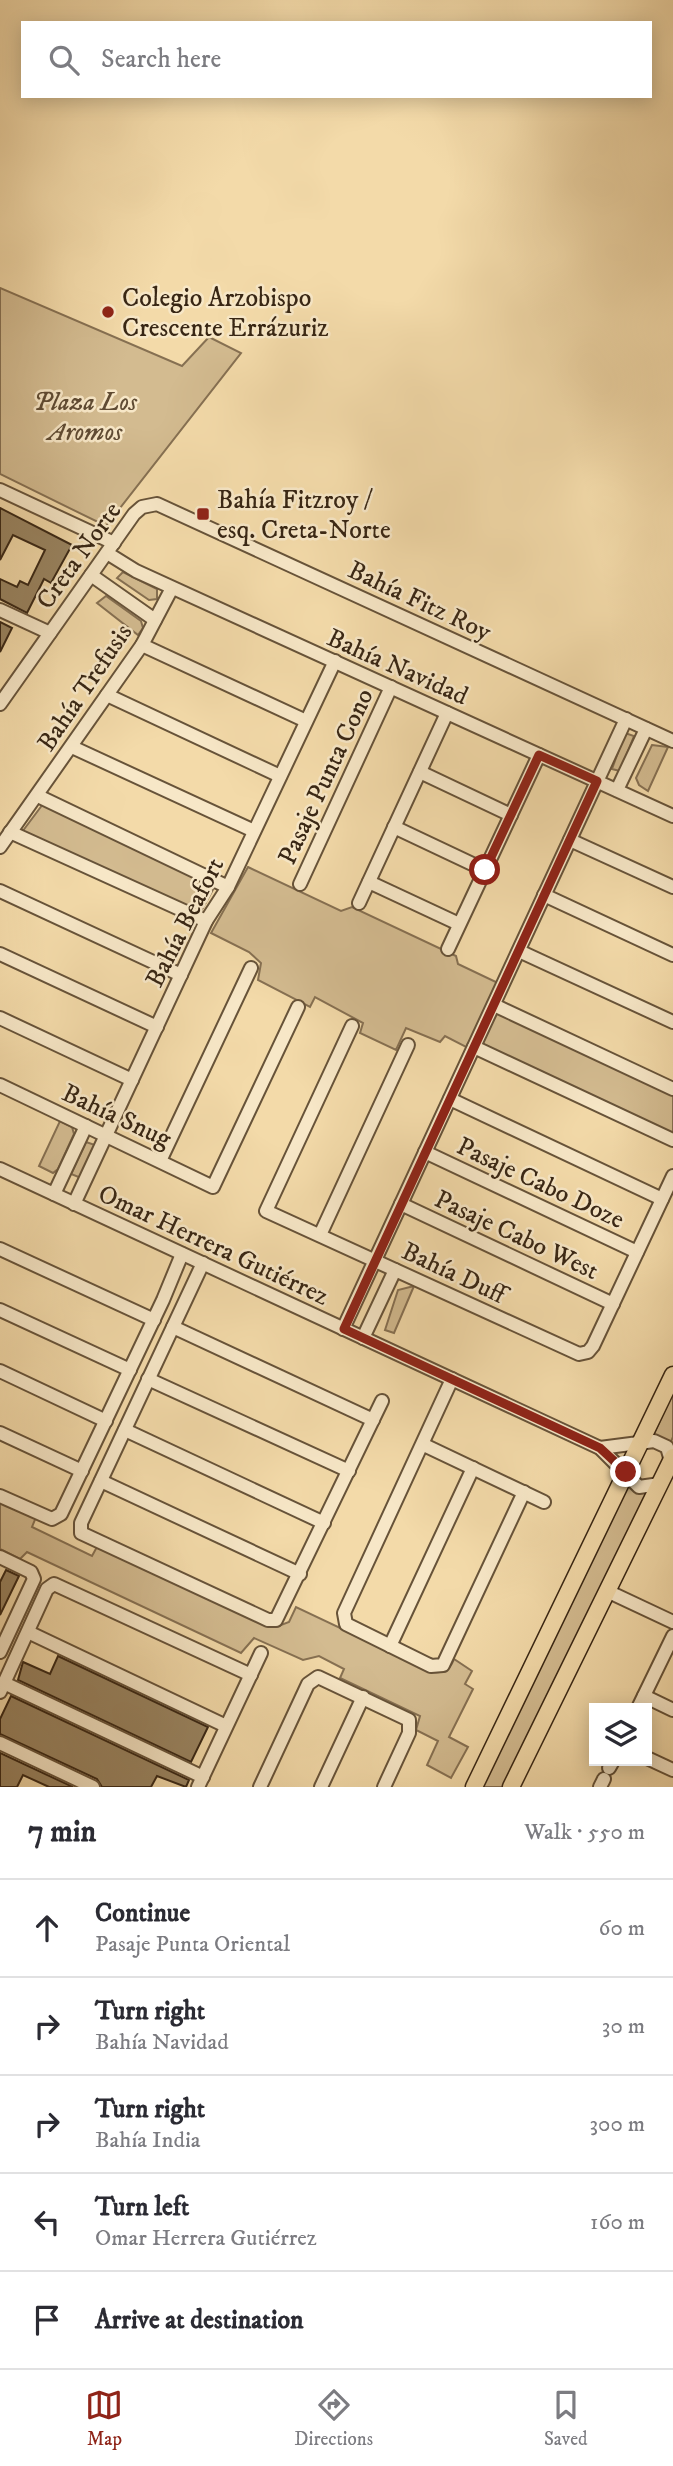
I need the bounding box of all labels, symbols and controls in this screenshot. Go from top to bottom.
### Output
search box [21,21,652,98]
icon: search [45,41,83,79]
text: Search here [101,43,221,76]
place label: Colegio Arzobispo Crescente Errázuriz [122,282,329,345]
marker: Colegio Arzobispo Crescente Errázuriz [100,304,116,320]
park label: Plaza Los Aromos [33,386,138,449]
place label: Bahía Fitzroy / esq. Creta-Norte [217,484,391,547]
street label: Creta Norte [29,496,129,616]
marker: Bahía Fitzroy / esq. Creta-Norte [195,506,211,522]
street label: Bahía Fitz Roy [342,554,497,649]
street label: Bahía Trefusis [31,618,140,758]
street label: Bahía Navidad [322,622,473,713]
street label: Pasaje Punta Cono [271,683,382,870]
street label: Bahía Beafort [139,852,232,993]
route start [469,854,500,885]
street label: Bahía Snug [56,1077,177,1156]
street label: Pasaje Cabo Doze [451,1130,629,1237]
street label: Omar Herrera Gutiérrez [93,1177,334,1313]
street label: Pasaje Cabo West [429,1183,604,1288]
street label: Bahía Duff [396,1235,515,1314]
route end [610,1456,641,1487]
map controls [589,1703,652,1766]
button: layers [589,1703,652,1766]
text: 7 min [28,1814,96,1851]
text: Walk · 550 m [524,1818,645,1847]
text: Continue [95,1897,190,1930]
icon: ahead [28,1909,66,1947]
text: 60 m [598,1914,645,1943]
text: Pasaje Punta Oriental [95,1930,290,1959]
text: Turn right [95,1995,205,2028]
icon: right [28,2007,66,2045]
text: 30 m [602,2012,645,2041]
text: Bahía Navidad [95,2028,229,2057]
text: Turn right [95,2093,205,2126]
icon: right [28,2105,66,2143]
text: 300 m [589,2110,645,2139]
text: Bahía India [95,2126,201,2155]
text: Turn left [95,2191,189,2224]
icon: left [28,2203,66,2241]
text: 160 m [590,2208,645,2237]
text: Omar Herrera Gutiérrez [95,2224,317,2253]
icon: arrive [28,2301,66,2339]
text: Arrive at destination [95,2304,304,2337]
tab: Map [85,2386,123,2451]
tab: Directions [294,2386,373,2451]
tab: Saved [544,2386,588,2451]

